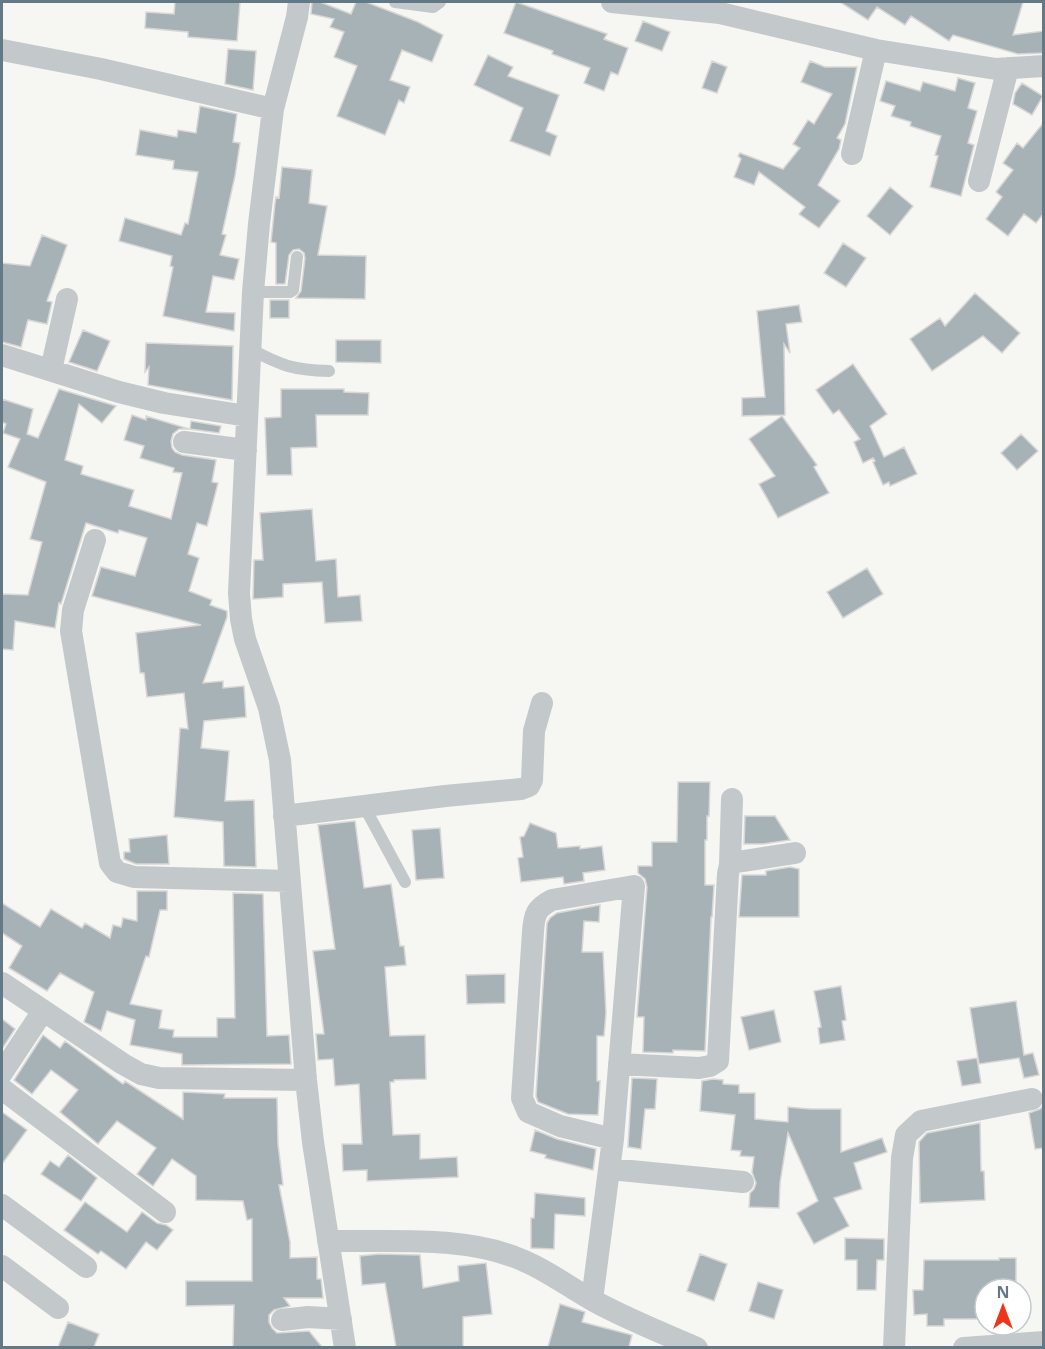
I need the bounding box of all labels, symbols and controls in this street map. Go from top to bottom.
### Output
north arrow [973,1277,1033,1337]
text: N [996,1281,1010,1303]

